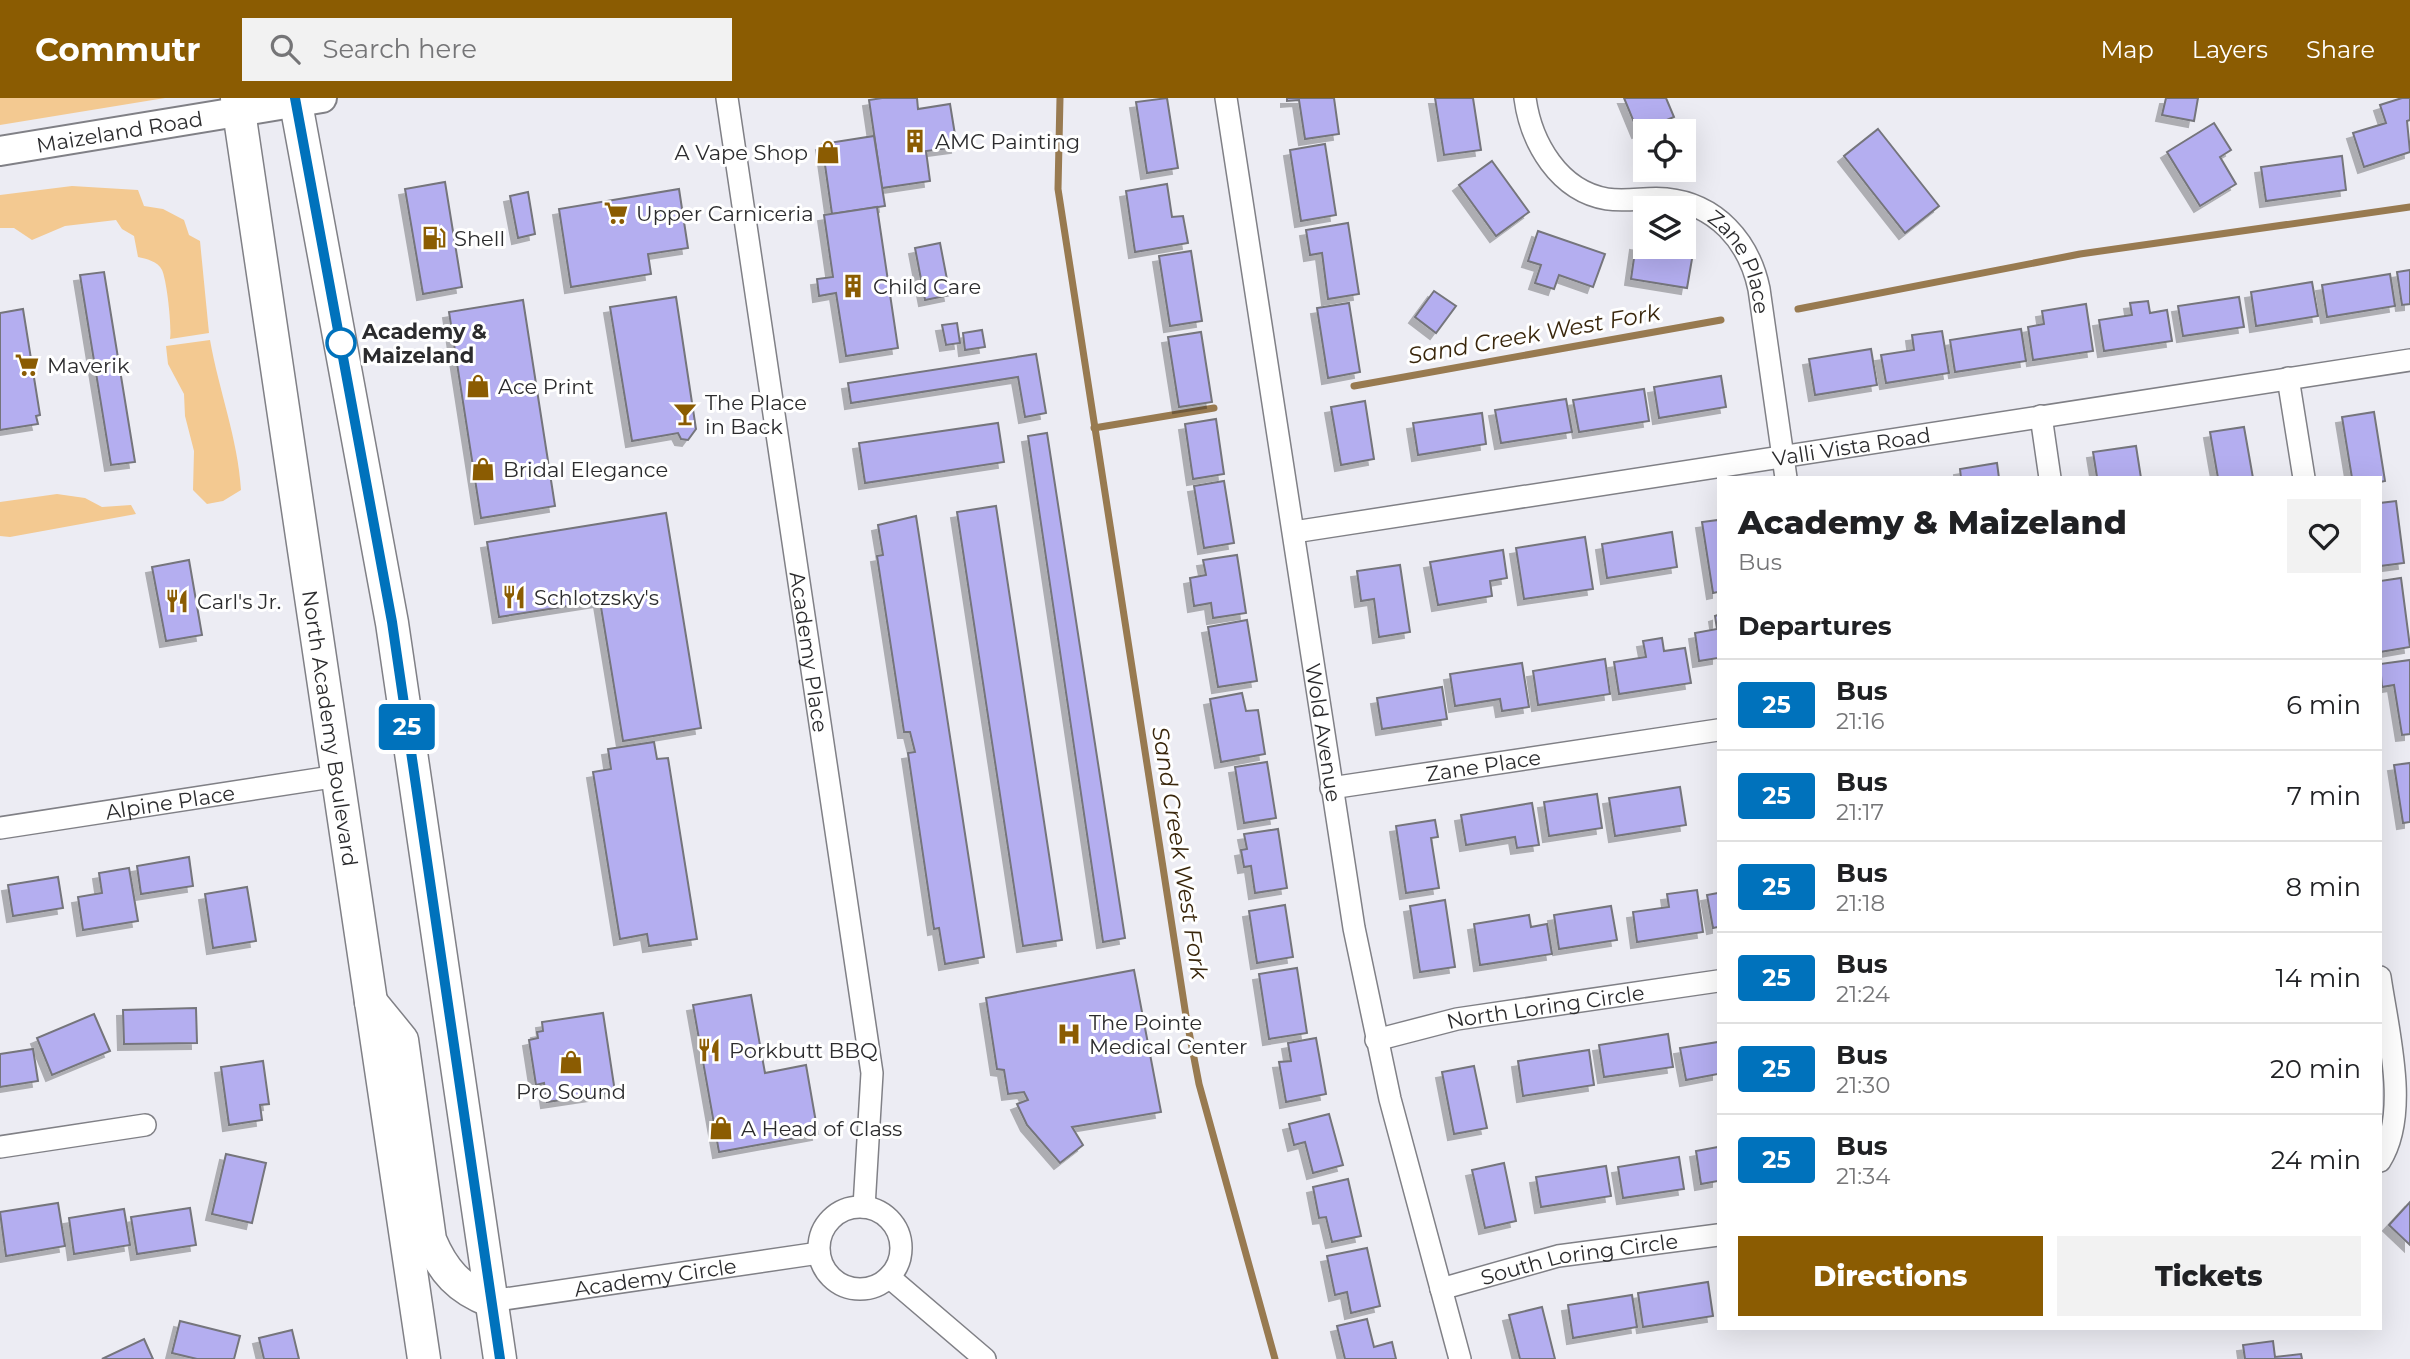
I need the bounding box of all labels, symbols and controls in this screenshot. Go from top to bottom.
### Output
search box [242,18,732,81]
text: Commutr [35,29,200,69]
icon: search [266,30,304,68]
text: Search here [322,33,477,65]
text: Map [2100,35,2154,64]
text: Layers [2192,35,2268,64]
text: Share [2306,35,2375,64]
street label: Maizeland Road [34,105,204,157]
map controls [1633,119,1696,259]
button: locate [1633,119,1696,182]
building icon: AMC Painting [901,127,929,155]
place label: AMC Painting [935,129,1080,154]
shop icon: A Vape Shop [814,138,842,166]
place label: A Vape Shop [675,140,808,165]
button: layers [1633,196,1696,259]
supermarket icon: Upper Carniceria [602,199,630,227]
place label: Upper Carniceria [636,201,814,226]
street label: Zane Place [1704,204,1775,315]
fuel station icon: Shell [420,224,448,252]
place label: Shell [454,226,505,251]
building icon: Child Care [839,272,867,300]
place label: Child Care [873,274,981,299]
water label: Sand Creek West Fork [1406,298,1664,370]
place label: Academy & Maizeland [361,319,487,368]
marker: Academy & Maizeland [326,328,356,358]
supermarket icon: Maverik [13,351,41,379]
place label: Maverik [47,353,130,378]
shop icon: Ace Print [464,372,492,400]
place label: Ace Print [498,374,594,399]
place label: The Place in Back [705,390,807,439]
bar icon: The Place in Back [671,400,699,428]
street label: Valli Vista Road [1771,422,1932,471]
shop icon: Bridal Elegance [469,455,497,483]
place label: Bridal Elegance [503,457,668,482]
button: heart [2287,499,2361,573]
text: Academy & Maizeland [1738,502,2127,542]
text: Bus [1738,548,1782,576]
street label: Academy Place [785,570,834,734]
restaurant icon: Schlotzsky's [500,583,528,611]
place label: Schlotzsky's [534,585,659,610]
restaurant icon: Carl's Jr. [163,587,191,615]
street label: North Academy Boulevard [298,588,363,868]
place label: Carl's Jr. [197,589,281,614]
text: Departures [1738,610,1892,642]
street label: Wold Avenue [1301,661,1347,804]
text: Bus [1836,675,1888,707]
text: 6 min [2286,689,2361,721]
text: 25 [1762,690,1791,719]
line badge: 25 [376,704,438,750]
text: 21:16 [1836,707,1885,735]
text: 25 [393,712,421,741]
water label: Sand Creek West Fork [1146,725,1214,983]
street label: Zane Place [1424,744,1542,786]
text: Bus [1836,766,1888,798]
street label: Alpine Place [104,780,236,824]
text: 7 min [2287,780,2361,812]
text: 25 [1762,781,1791,810]
text: 21:17 [1836,798,1884,826]
text: Bus [1836,857,1888,889]
text: 8 min [2285,871,2361,903]
text: 25 [1762,872,1791,901]
text: 21:18 [1836,889,1885,917]
text: Bus [1836,948,1888,980]
text: 14 min [2275,962,2361,994]
text: 25 [1762,963,1791,992]
street label: North Loring Circle [1444,979,1646,1034]
text: 21:24 [1836,980,1890,1008]
place label: The Pointe Medical Center [1089,1010,1248,1059]
hospital icon: The Pointe Medical Center [1055,1020,1083,1048]
restaurant icon: Porkbutt BBQ [695,1036,723,1064]
place label: Porkbutt BBQ [729,1038,878,1063]
text: Bus [1836,1039,1888,1071]
shop icon: Pro Sound [557,1048,585,1076]
text: 20 min [2270,1053,2361,1085]
text: 25 [1762,1054,1791,1083]
text: 21:30 [1836,1071,1890,1099]
place label: Pro Sound [516,1079,626,1104]
shop icon: A Head of Class [707,1114,735,1142]
place label: A Head of Class [741,1116,902,1141]
text: Bus [1836,1130,1888,1162]
text: 24 min [2271,1144,2361,1176]
text: 25 [1762,1145,1791,1174]
text: 21:34 [1836,1162,1890,1190]
street label: South Loring Circle [1478,1228,1679,1290]
button: Directions [1738,1236,2043,1316]
button: Tickets [2057,1236,2361,1316]
street label: Academy Circle [572,1253,738,1301]

